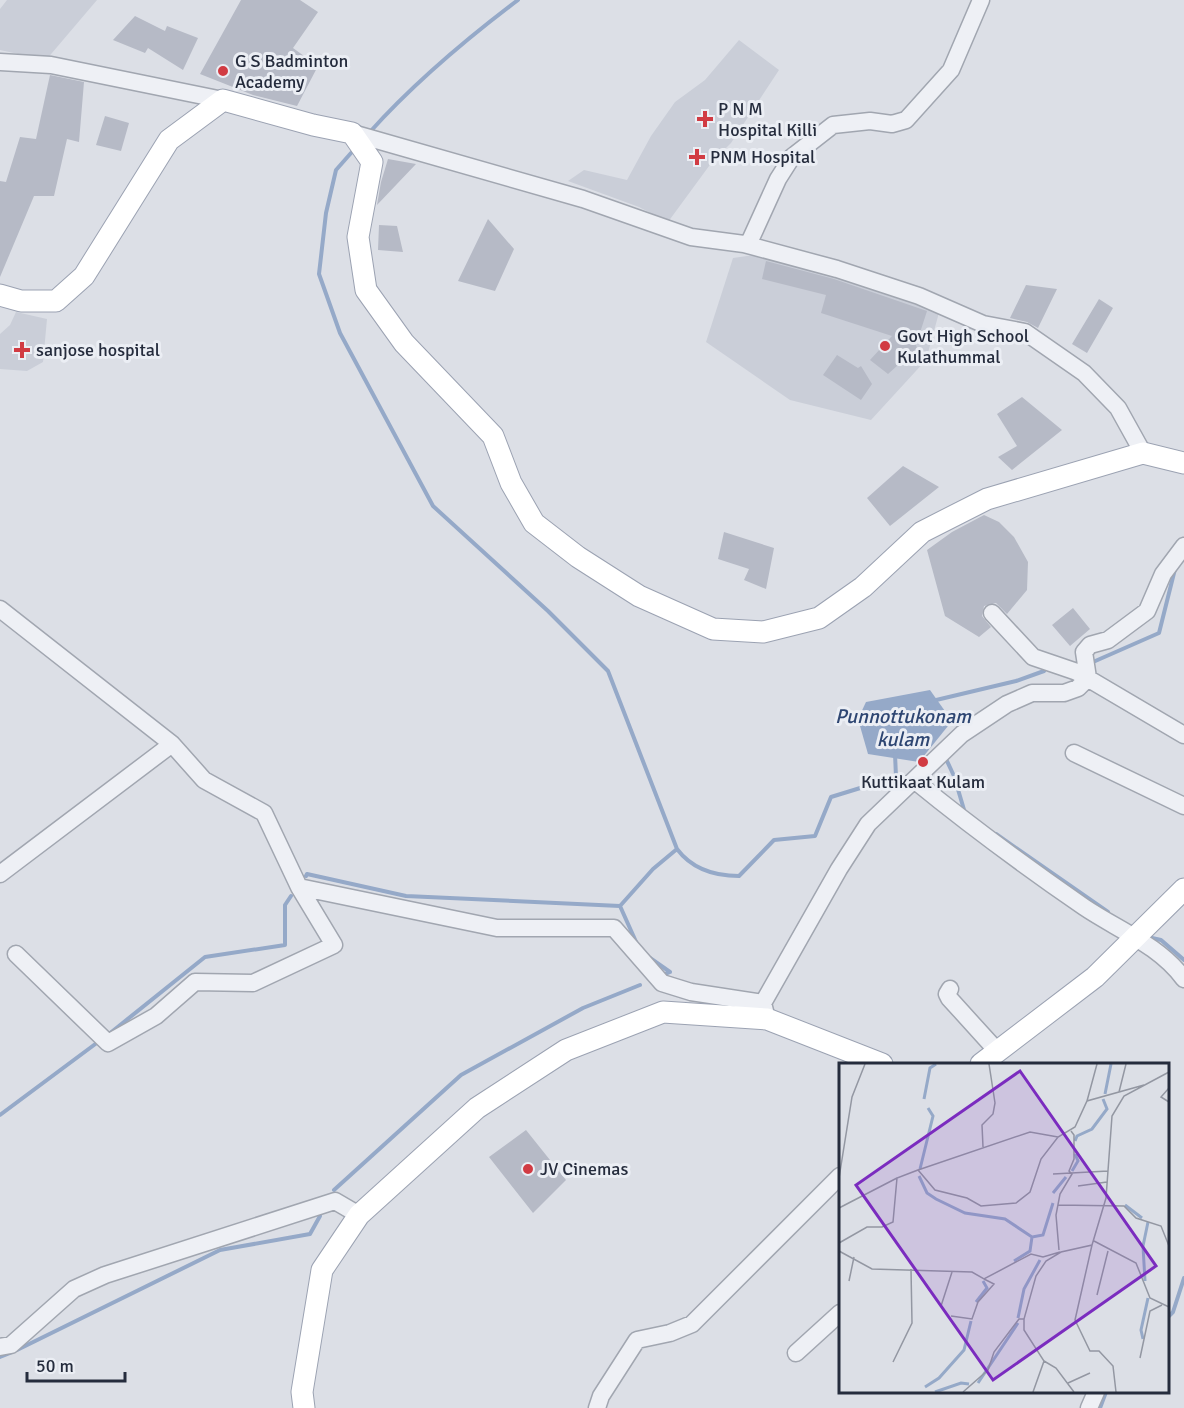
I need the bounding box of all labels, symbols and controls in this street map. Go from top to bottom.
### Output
place label: G S Badminton Academy [235,50,348,93]
marker: G S Badminton Academy [216,64,230,78]
place label: P N M Hospital Killi [718,98,817,141]
marker: P N M Hospital Killi [696,110,714,128]
place label: PNM Hospital [710,146,815,168]
marker: PNM Hospital [688,148,706,166]
place label: Govt High School Kulathummal [897,325,1029,368]
place label: sanjose hospital [36,339,160,361]
marker: Govt High School Kulathummal [878,339,892,353]
marker: sanjose hospital [13,341,31,359]
water label: Punnottukonam kulam [835,704,972,752]
marker: Kuttikaat Kulam [916,755,930,769]
place label: Kuttikaat Kulam [861,771,985,793]
inset map [839,1063,1169,1393]
place label: JV Cinemas [540,1158,628,1180]
marker: JV Cinemas [521,1162,535,1176]
scale bar [27,1345,124,1383]
text: 50 m [36,1355,74,1377]

